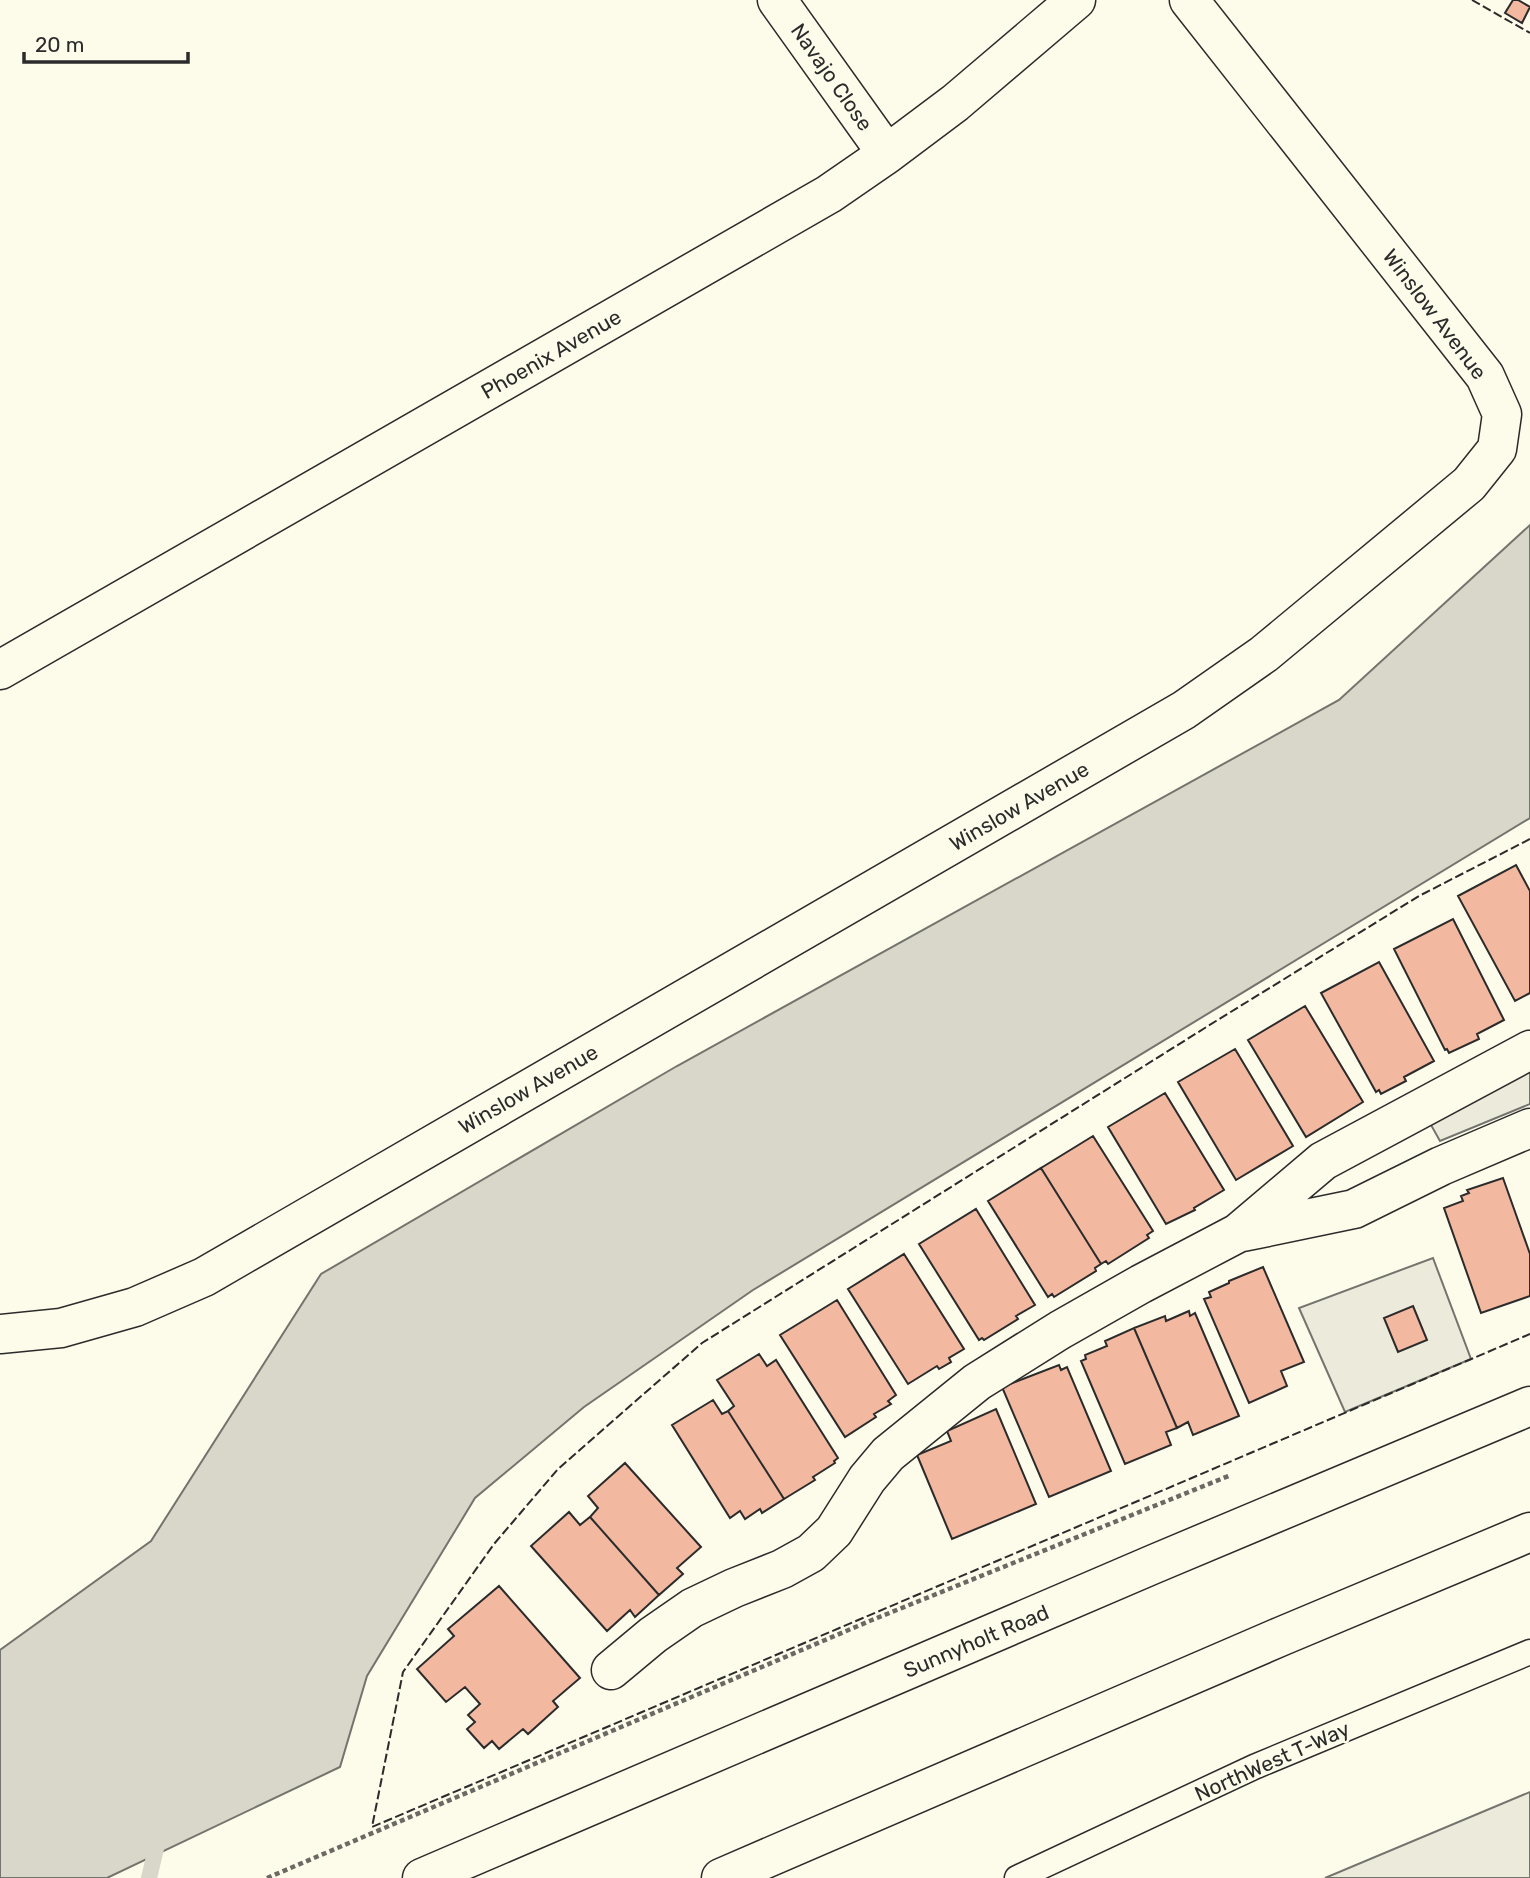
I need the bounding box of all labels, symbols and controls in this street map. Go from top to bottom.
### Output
street label: Navajo Close [786,19,878,135]
scale bar [24,21,189,65]
text: 20 m [35,32,84,57]
street label: Winslow Avenue [1378,244,1492,384]
street label: Phoenix Avenue [477,304,625,404]
street label: Winslow Avenue [945,756,1093,856]
street label: Winslow Avenue [454,1039,602,1139]
street label: Sunnyholt Road [900,1599,1052,1683]
street label: NorthWest T-Way [1191,1716,1354,1806]

